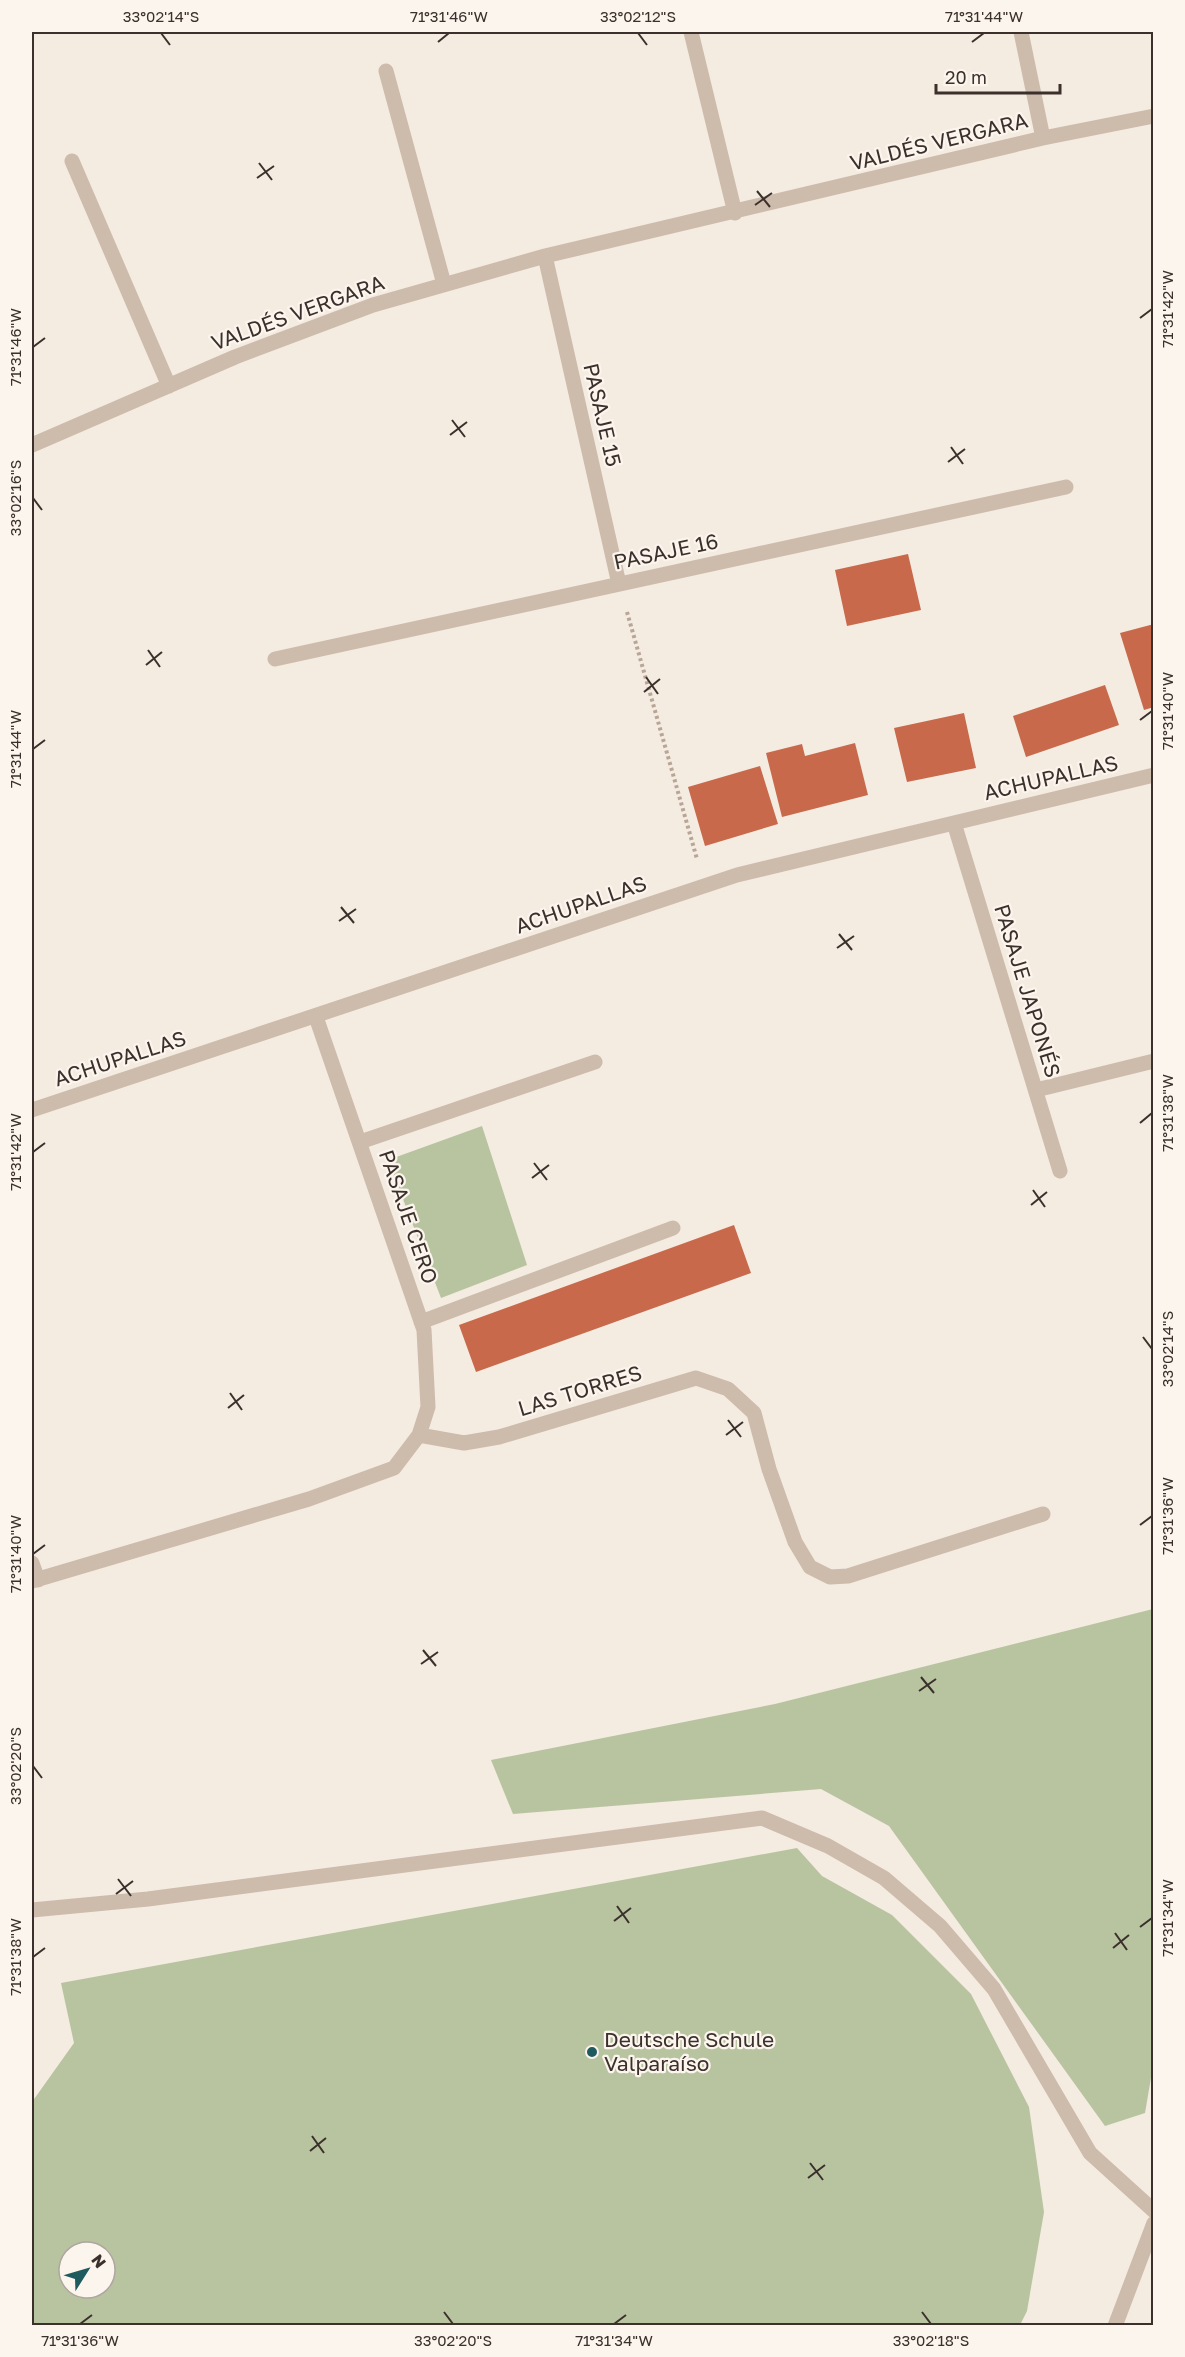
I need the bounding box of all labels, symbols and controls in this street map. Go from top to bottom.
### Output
text: 33°02'14"S [123,7,199,25]
text: 71°31'46"W [410,7,488,25]
text: 33°02'12"S [600,7,676,25]
text: 71°31'44"W [945,7,1023,25]
scale bar [936,57,1060,95]
text: 20 m [945,66,987,88]
street label: VALDÉS VERGARA [847,106,1030,176]
street label: VALDÉS VERGARA [208,269,388,355]
text: 71°31'42"W [1158,270,1176,348]
text: 71°31'46"W [6,308,24,386]
street label: PASAJE 15 [578,360,628,469]
text: 33°02'16"S [6,460,24,536]
street label: PASAJE 16 [611,527,720,575]
text: 71°31'40"W [1158,672,1176,750]
text: 71°31'44"W [6,710,24,788]
street label: ACHUPALLAS [981,749,1121,805]
street label: ACHUPALLAS [512,869,650,939]
street label: PASAJE JAPONÉS [989,901,1067,1080]
street label: ACHUPALLAS [50,1024,189,1092]
text: 71°31'38"W [1158,1074,1176,1152]
text: 71°31'42"W [6,1113,24,1191]
street label: PASAJE CERO [374,1146,444,1287]
text: 33°02'14"S [1158,1311,1176,1387]
street label: LAS TORRES [515,1359,645,1421]
text: 71°31'36"W [1158,1477,1176,1555]
text: 71°31'40"W [6,1515,24,1593]
text: 33°02'20"S [6,1727,24,1805]
text: 71°31'34"W [1158,1879,1176,1957]
text: 71°31'38"W [6,1918,24,1996]
place label: Deutsche Schule Valparaíso [604,2026,774,2076]
marker: Deutsche Schule Valparaíso [585,2045,599,2059]
north arrow [57,2240,117,2300]
text: N [87,2250,111,2272]
text: 71°31'36"W [41,2331,119,2349]
text: 33°02'20"S [414,2331,492,2349]
text: 71°31'34"W [575,2331,653,2349]
text: 33°02'18"S [893,2331,969,2349]

